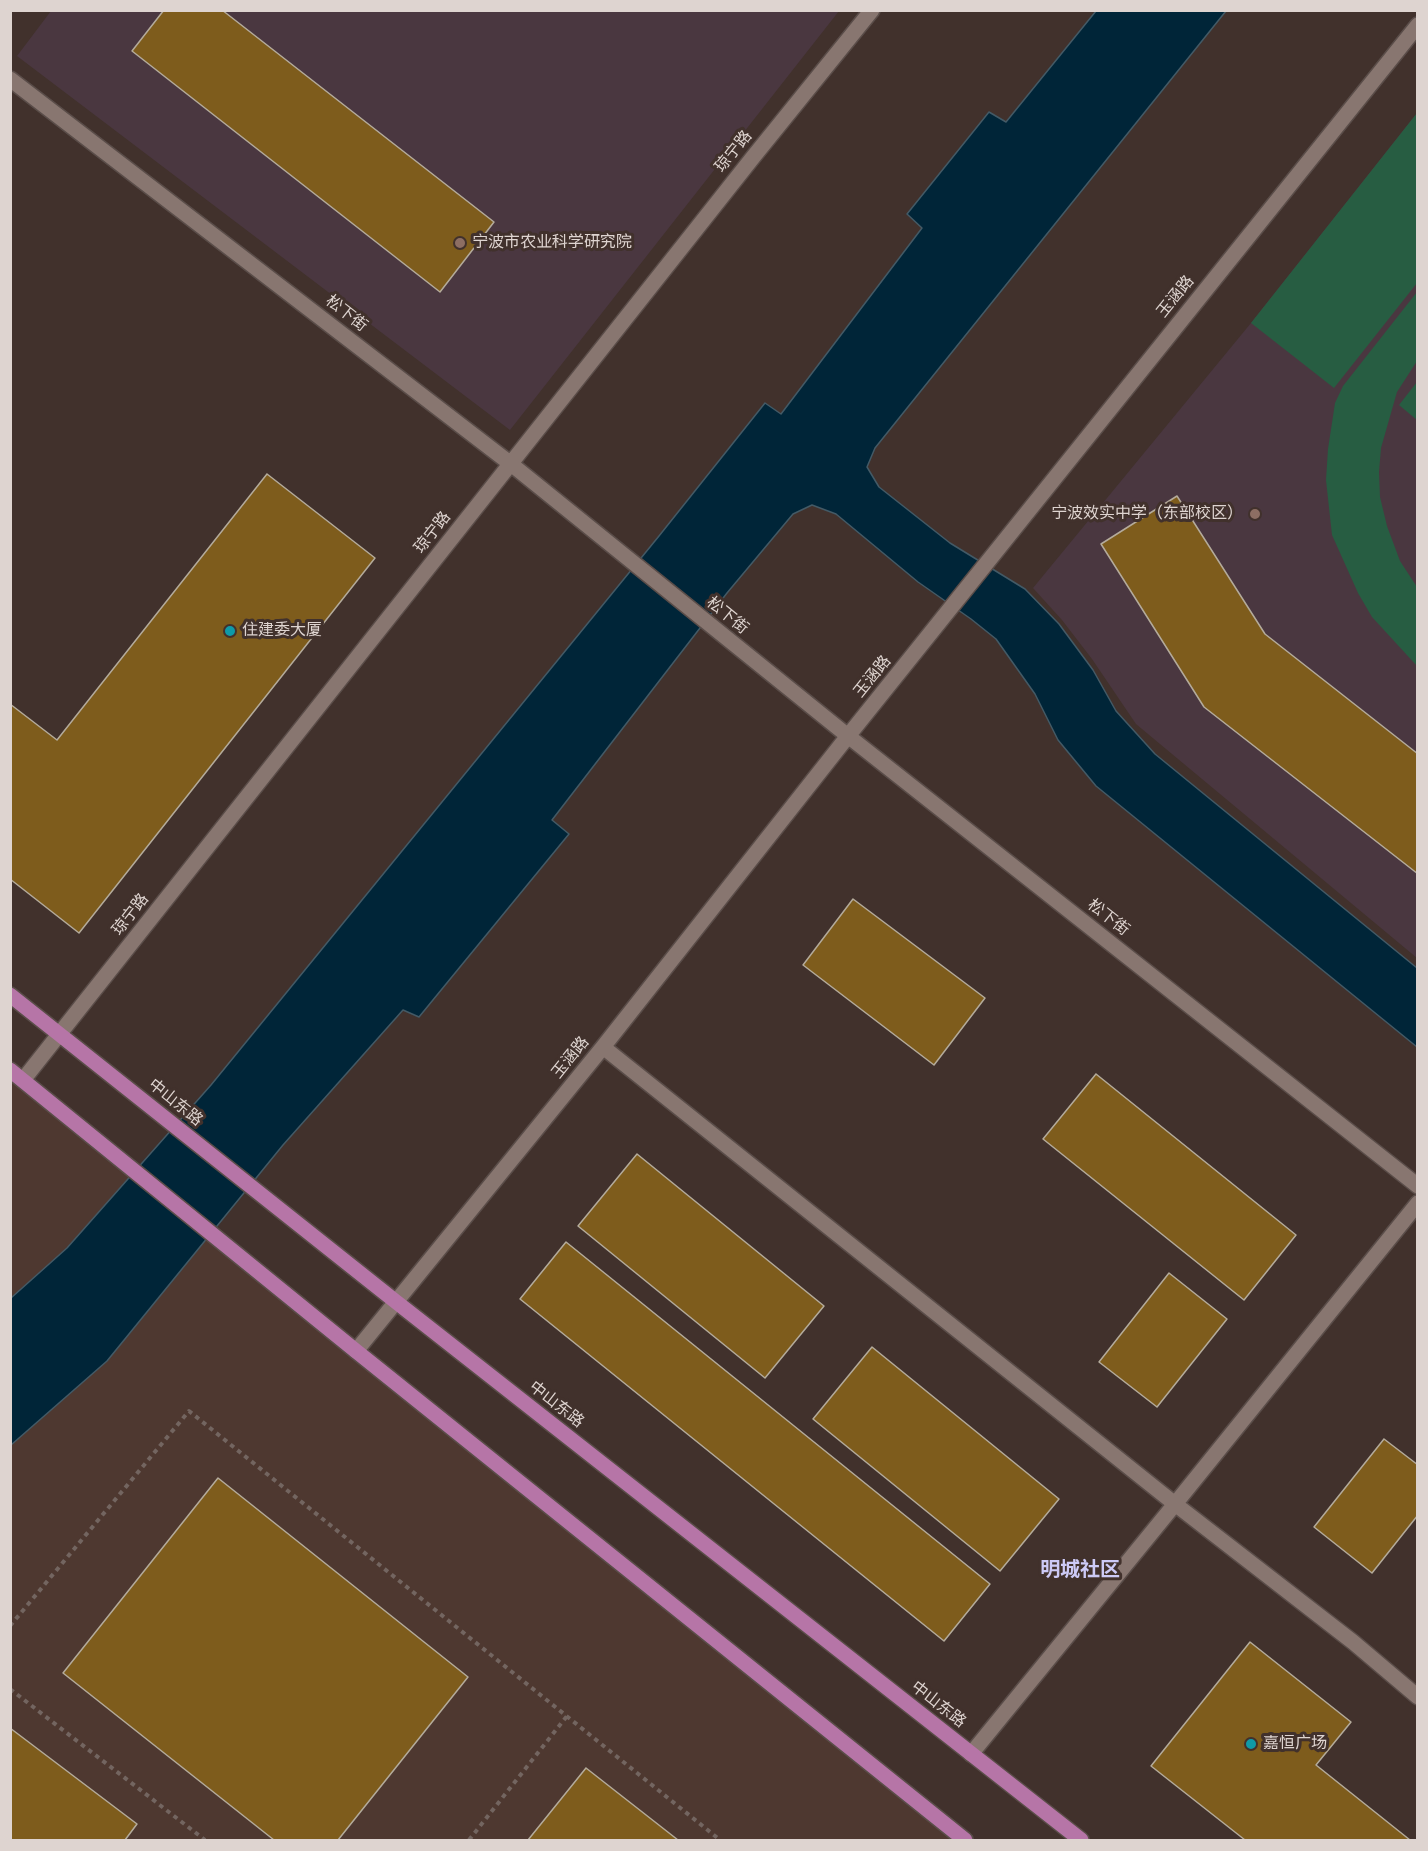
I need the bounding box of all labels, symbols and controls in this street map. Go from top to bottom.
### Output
street label: 琼宁路 [711,127,757,177]
place label: 宁波市农业科学研究院 [472,233,632,253]
marker: 宁波市农业科学研究院 [453,236,467,250]
street label: 玉涵路 [1153,272,1199,322]
street label: 松下街 [321,292,371,336]
place label: 宁波效实中学（东部校区） [1051,504,1243,524]
marker: 宁波效实中学（东部校区） [1248,507,1262,521]
street label: 琼宁路 [411,508,455,558]
street label: 松下街 [702,593,752,639]
place label: 住建委大厦 [242,621,322,641]
marker: 住建委大厦 [223,624,237,638]
street label: 玉涵路 [850,652,896,702]
street label: 琼宁路 [109,890,153,940]
street label: 松下街 [1083,896,1133,940]
street label: 玉涵路 [548,1033,594,1083]
street label: 中山东路 [144,1075,206,1131]
street label: 中山东路 [525,1378,587,1432]
district label: 明城社区 [1040,1559,1120,1583]
street label: 中山东路 [907,1678,969,1732]
place label: 嘉恒广场 [1263,1734,1327,1754]
marker: 嘉恒广场 [1244,1737,1258,1751]

